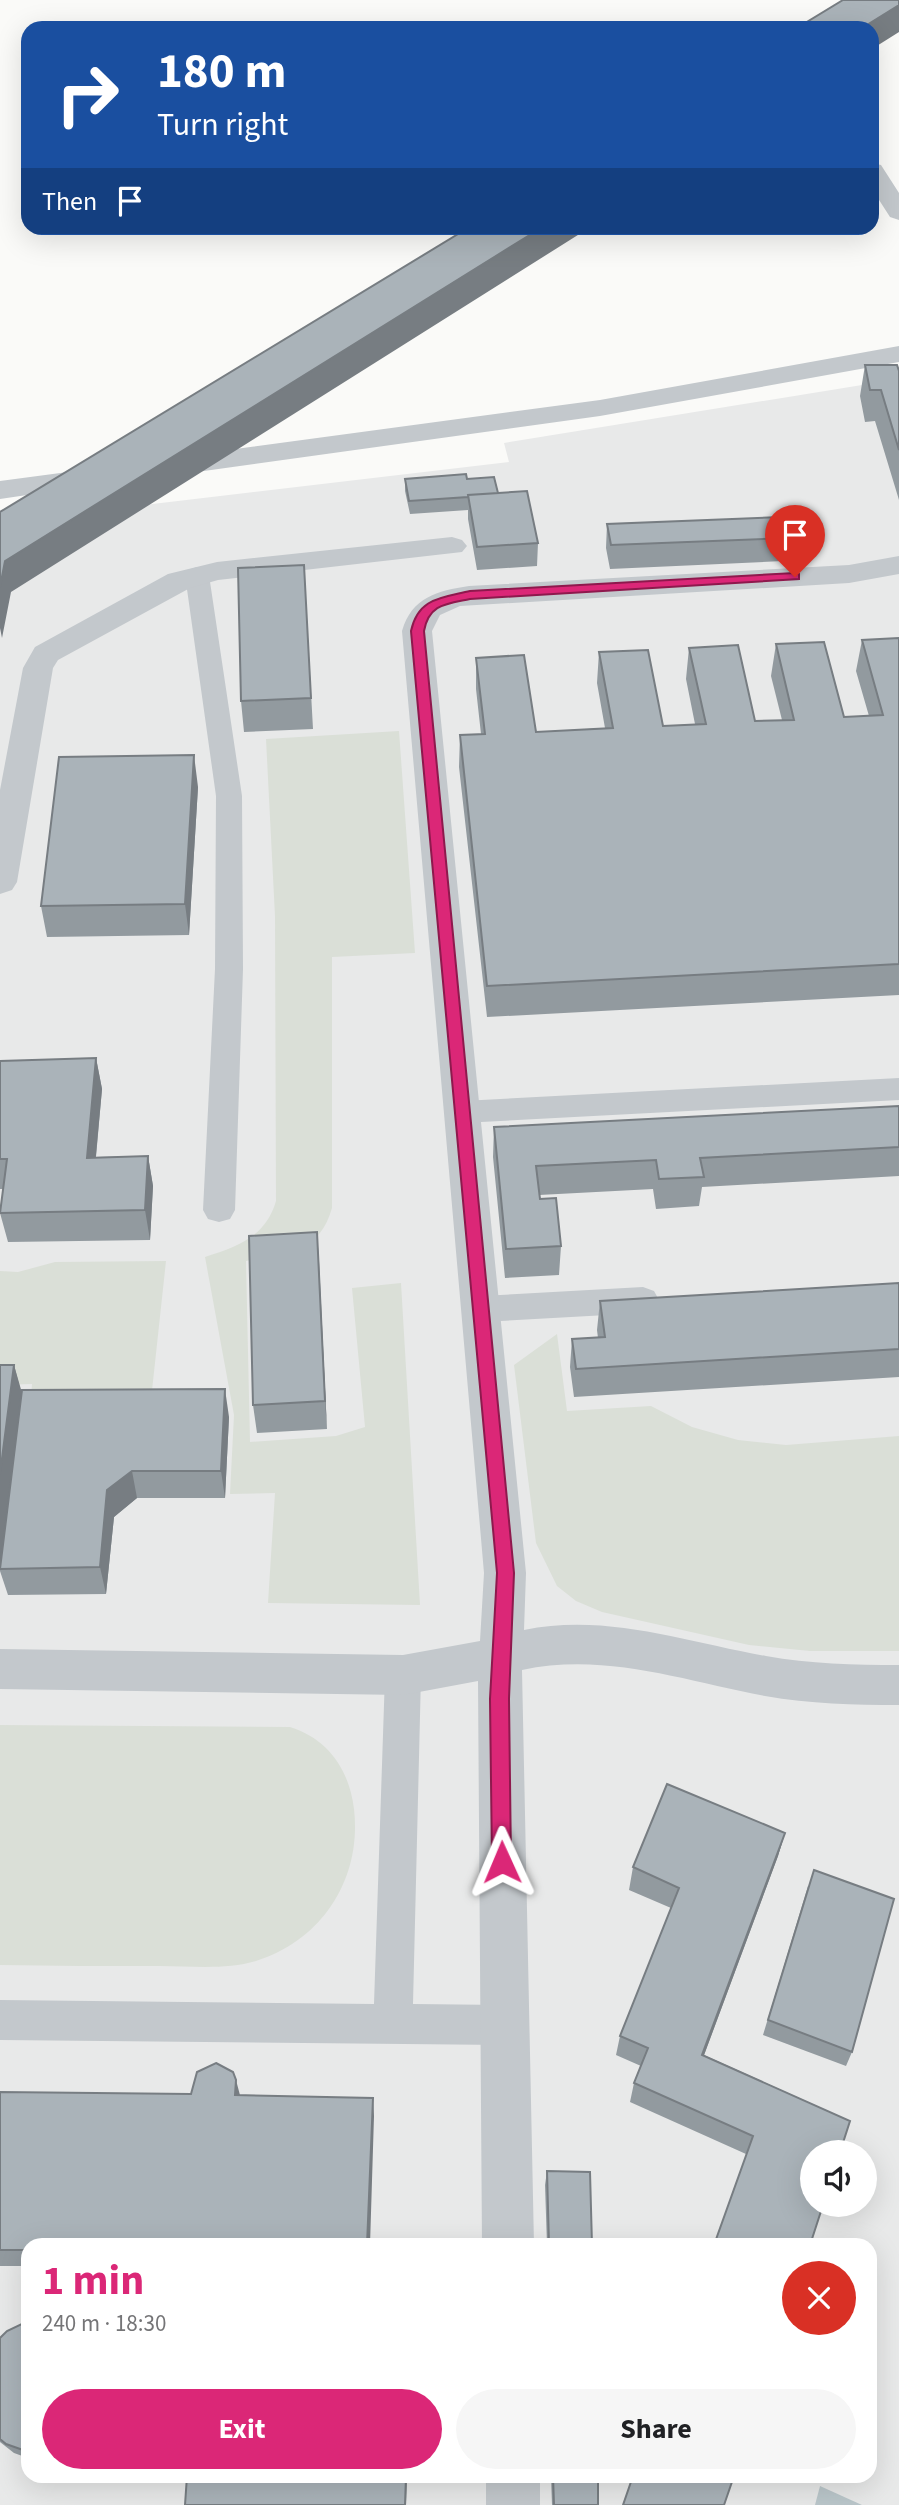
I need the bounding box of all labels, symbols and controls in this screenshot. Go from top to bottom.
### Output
text: 180 m [157,37,286,107]
icon: right [42,49,133,140]
text: Turn right [157,102,288,148]
icon: arrive [111,182,149,220]
text: Then [42,183,97,220]
pin [765,505,825,577]
icon: arrive [776,516,814,554]
position arrow [465,1825,539,1899]
map controls [800,2140,877,2217]
button: sound [800,2140,877,2217]
text: 1 min [42,2251,144,2311]
button: close [782,2261,856,2335]
text: 240 m · 18:30 [42,2307,166,2340]
button: Exit [42,2389,442,2469]
button: Share [456,2389,856,2469]

